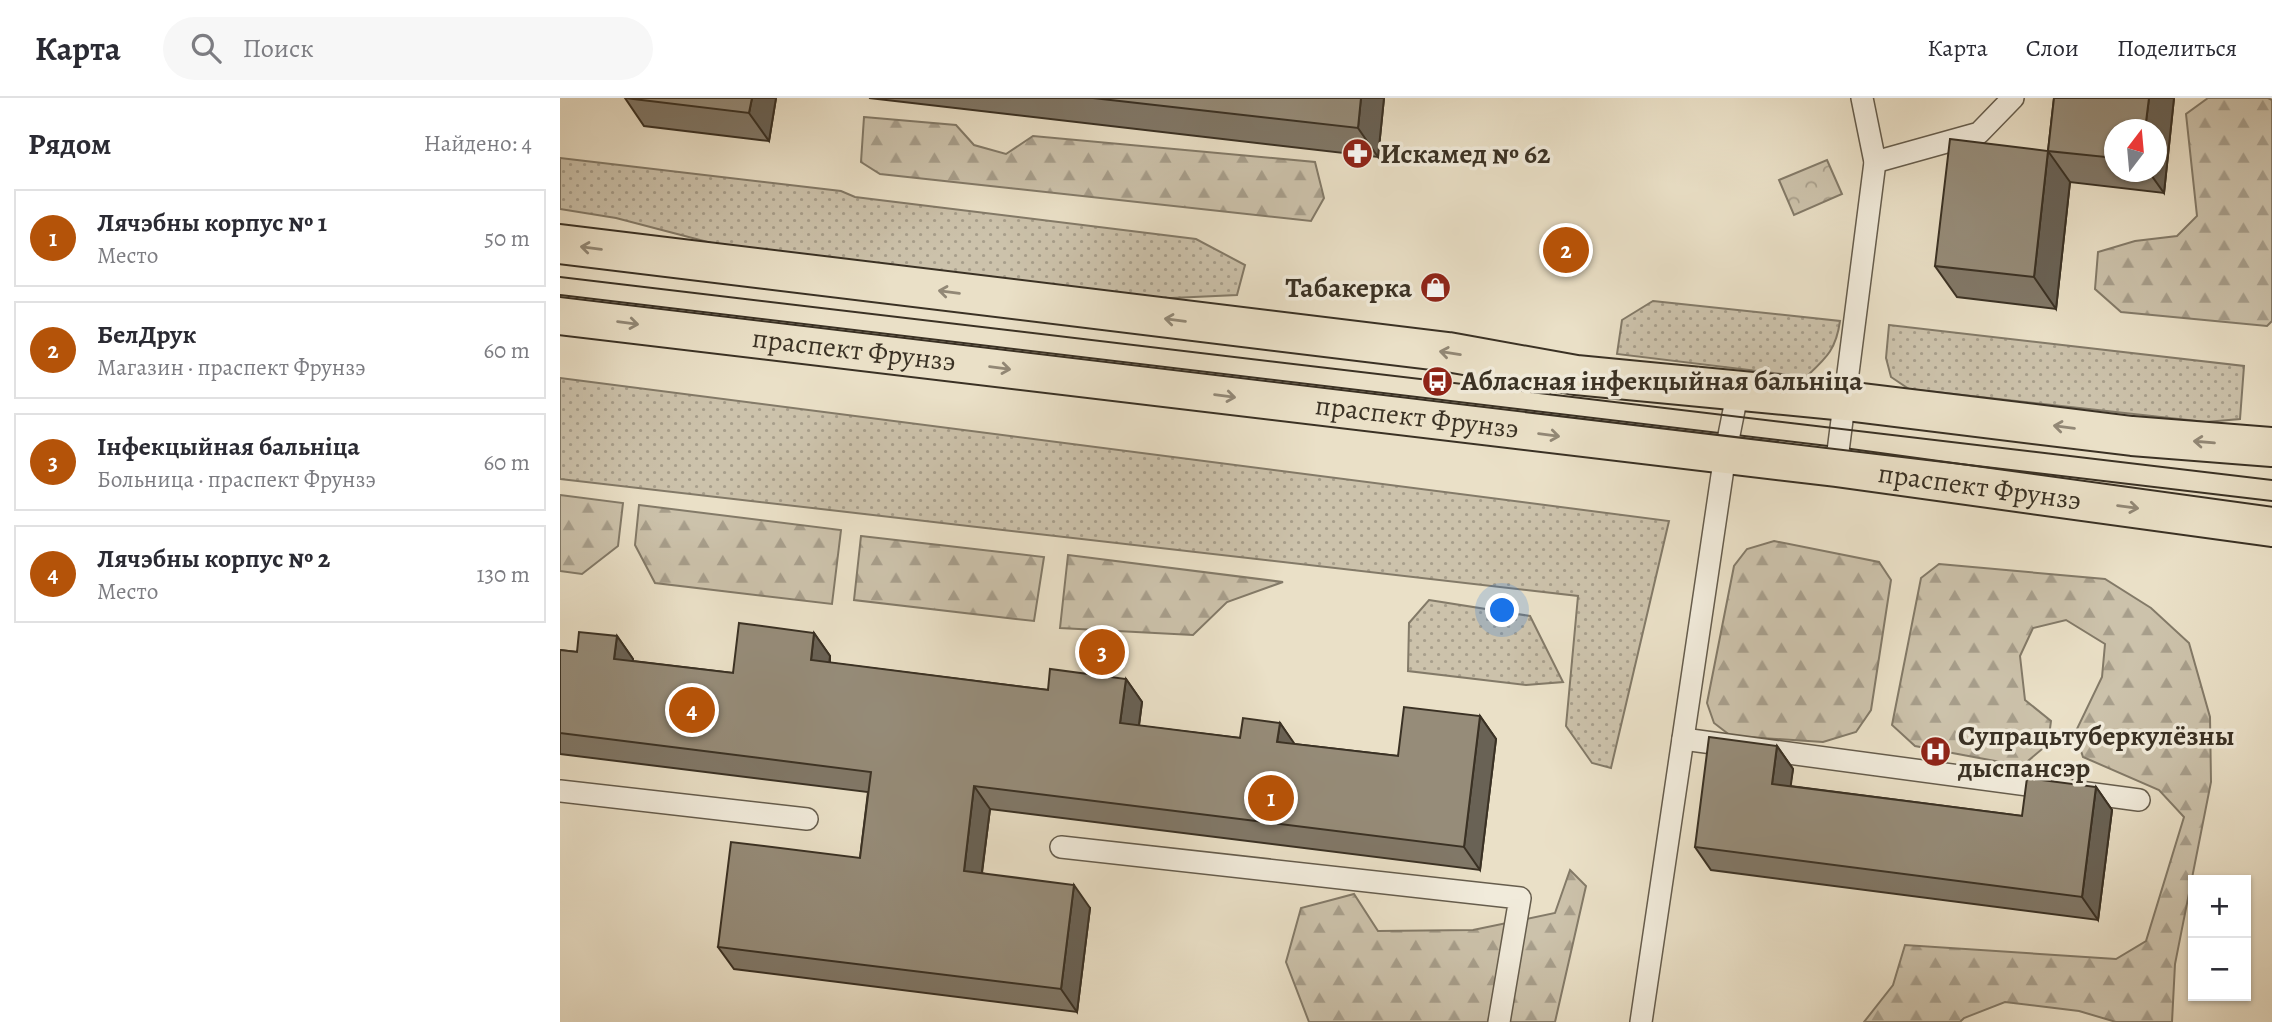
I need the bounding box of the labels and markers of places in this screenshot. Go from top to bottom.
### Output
place label: Искамед № 62 [1380,135,1551,173]
pharmacy icon: Искамед № 62 [1340,137,1374,171]
pin: 2 [1543,224,1589,276]
place label: Табакерка [1285,269,1413,307]
shop icon: Табакерка [1418,271,1452,305]
place label: Абласная інфекцыйная бальніца [1460,362,1863,400]
bus stop icon: Абласная інфекцыйная бальніца [1421,364,1455,398]
pin: 3 [1079,626,1125,678]
pin: 4 [669,684,715,736]
place label: Супрацьтуберкулёзны дыспансэр [1957,717,2235,787]
hospital icon: Супрацьтуберкулёзны дыспансэр [1918,735,1952,769]
pin: 1 [1248,772,1294,824]

